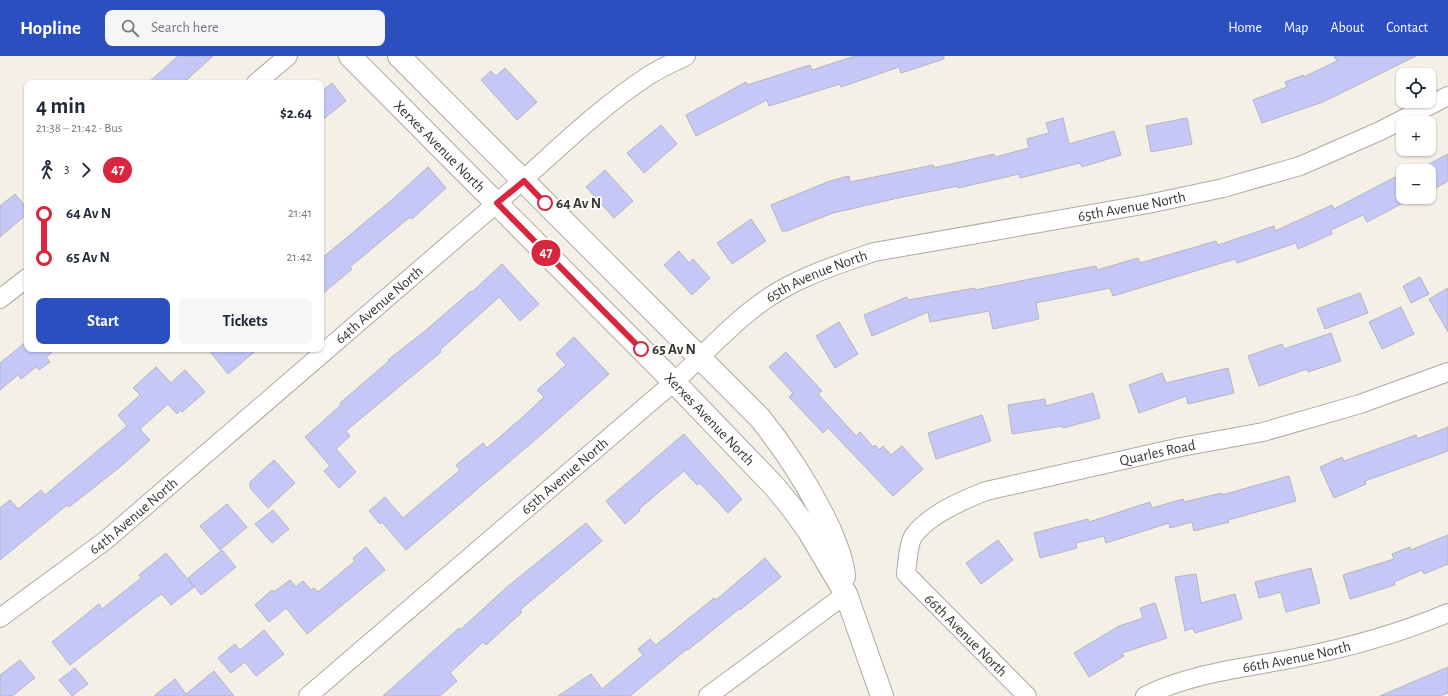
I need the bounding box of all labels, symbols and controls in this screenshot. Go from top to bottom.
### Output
search box [105,10,385,46]
icon: search [119,17,141,39]
text: Hopline [20,19,81,38]
text: Search here [151,20,219,35]
text: Home [1228,21,1262,35]
text: Map [1284,21,1308,35]
text: About [1330,21,1364,35]
text: Contact [1386,21,1428,35]
map controls [1396,68,1436,204]
button: locate [1396,68,1436,108]
text: 4 min [36,95,86,117]
street label: Xerxes Avenue North [391,98,488,195]
text: $2.64 [280,106,312,121]
button: + [1396,116,1436,156]
text: 21:38 – 21:42 · Bus [36,122,123,135]
icon: walk [36,159,58,181]
icon: forward [75,159,97,181]
text: 3 [64,163,69,176]
text: 47 [111,163,124,177]
button: − [1396,164,1436,204]
street label: 65th Avenue North [1077,189,1187,224]
marker: 64 Av N [537,195,553,211]
place label: 64 Av N [556,196,601,211]
text: 64 Av N [66,206,111,221]
text: 21:41 [288,207,312,220]
line badge: 47 [528,240,564,266]
text: 47 [539,246,553,260]
street label: 65th Avenue North [763,248,869,305]
text: 65 Av N [66,250,110,265]
text: 21:42 [286,251,312,264]
street label: 64th Avenue North [333,263,426,347]
button: Start [36,298,170,344]
button: Tickets [178,298,312,344]
marker: 65 Av N [633,341,649,357]
place label: 65 Av N [652,342,696,357]
street label: Xerxes Avenue North [661,370,757,469]
street label: 65th Avenue North [518,435,611,518]
street label: Quarles Road [1118,437,1197,469]
street label: 64th Avenue North [87,475,181,558]
street label: 66th Avenue North [921,591,1010,680]
street label: 66th Avenue North [1241,639,1352,675]

